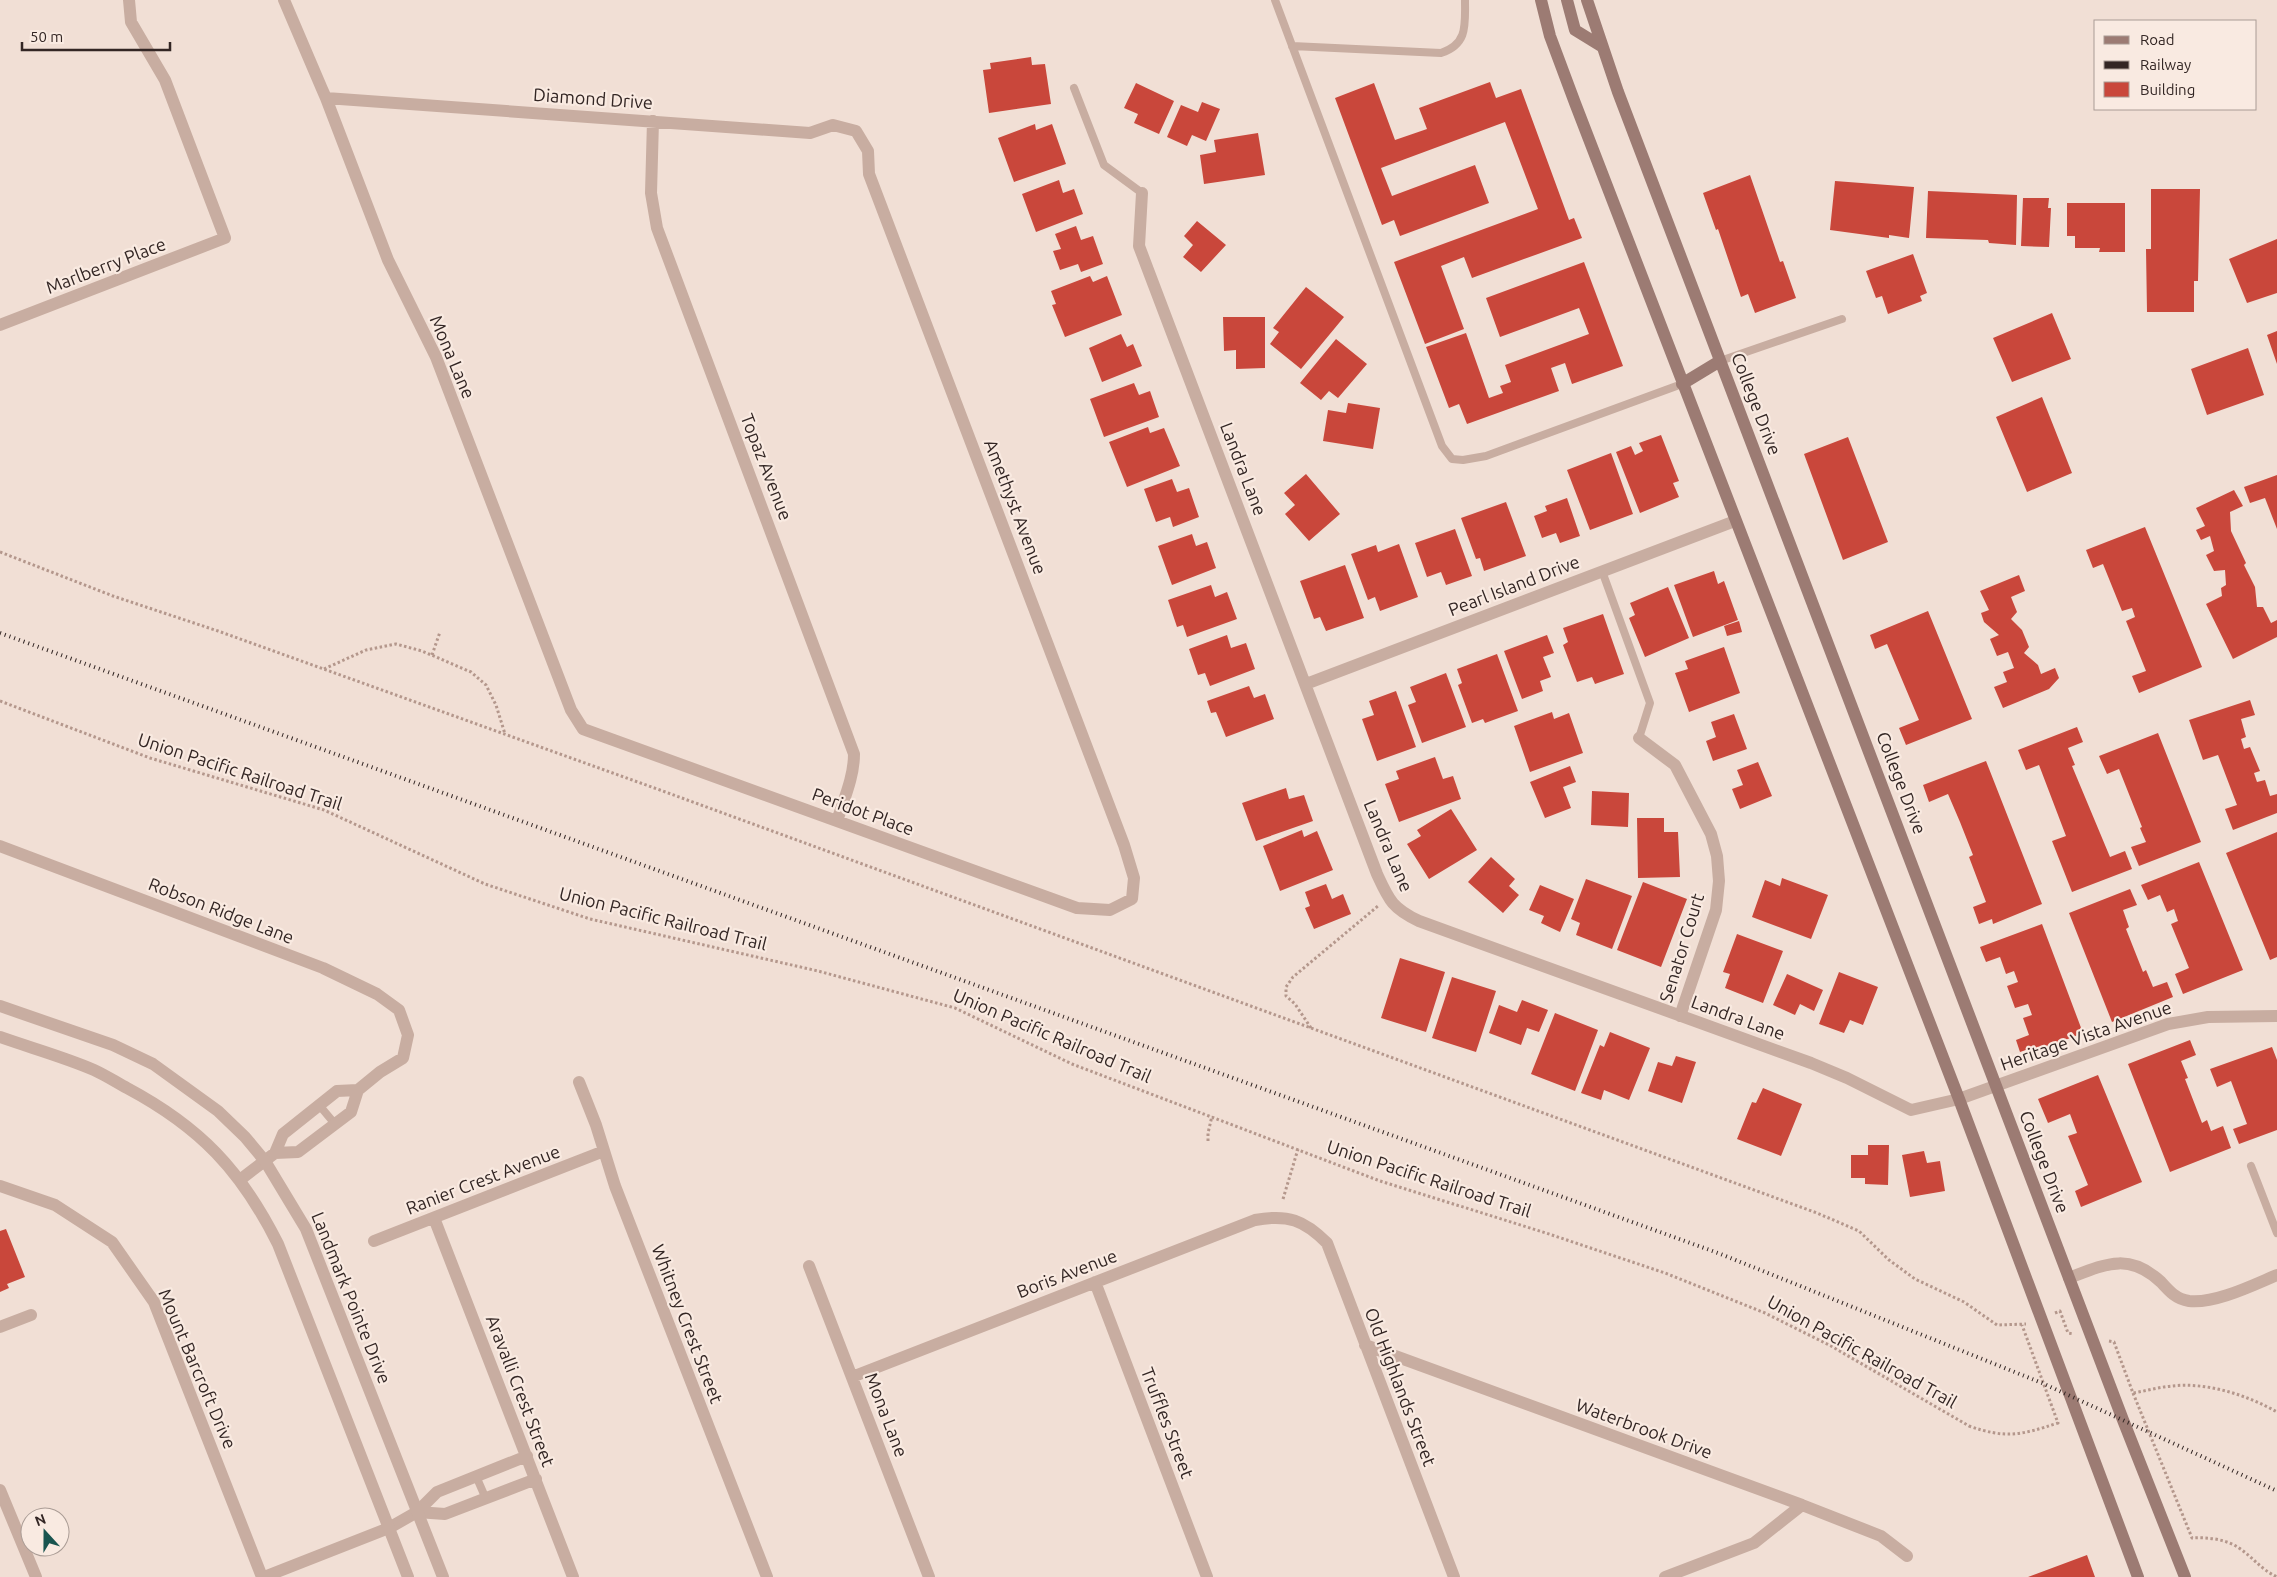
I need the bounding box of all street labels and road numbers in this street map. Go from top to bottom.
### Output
street label: Diamond Drive [533,84,654,112]
street label: Marlberry Place [43,233,168,297]
street label: Mona Lane [426,312,479,401]
street label: College Drive [1728,350,1786,458]
street label: Topaz Avenue [737,411,796,523]
street label: Landra Lane [1217,419,1271,518]
street label: Amethyst Avenue [981,436,1051,577]
street label: Pearl Island Drive [1445,551,1582,619]
street label: Union Pacific Railroad Trail [136,729,345,814]
street label: College Drive [1873,729,1931,837]
street label: Peridot Place [810,783,917,839]
street label: Landra Lane [1361,797,1417,895]
street label: Robson Ridge Lane [146,873,297,947]
street label: Union Pacific Railroad Trail [557,883,770,954]
street label: Senator Court [1655,891,1707,1005]
street label: Union Pacific Railroad Trail [950,984,1155,1086]
street label: Landra Lane [1689,991,1788,1043]
street label: Heritage Vista Avenue [1997,996,2174,1074]
street label: College Drive [2016,1108,2074,1216]
street label: Union Pacific Railroad Trail [1325,1136,1534,1221]
street label: Ranier Crest Avenue [403,1140,562,1218]
street label: Landmark Pointe Drive [308,1209,396,1386]
street label: Whitney Crest Street [648,1241,727,1406]
street label: Boris Avenue [1014,1245,1120,1301]
street label: Mount Barcroft Drive [155,1286,241,1452]
street label: Union Pacific Railroad Trail [1764,1291,1961,1412]
street label: Old Highlands Street [1362,1305,1440,1469]
street label: Aravalli Crest Street [483,1312,559,1469]
street label: Truffles Street [1138,1364,1198,1481]
street label: Mona Lane [862,1370,912,1460]
street label: Waterbrook Drive [1573,1394,1715,1462]

